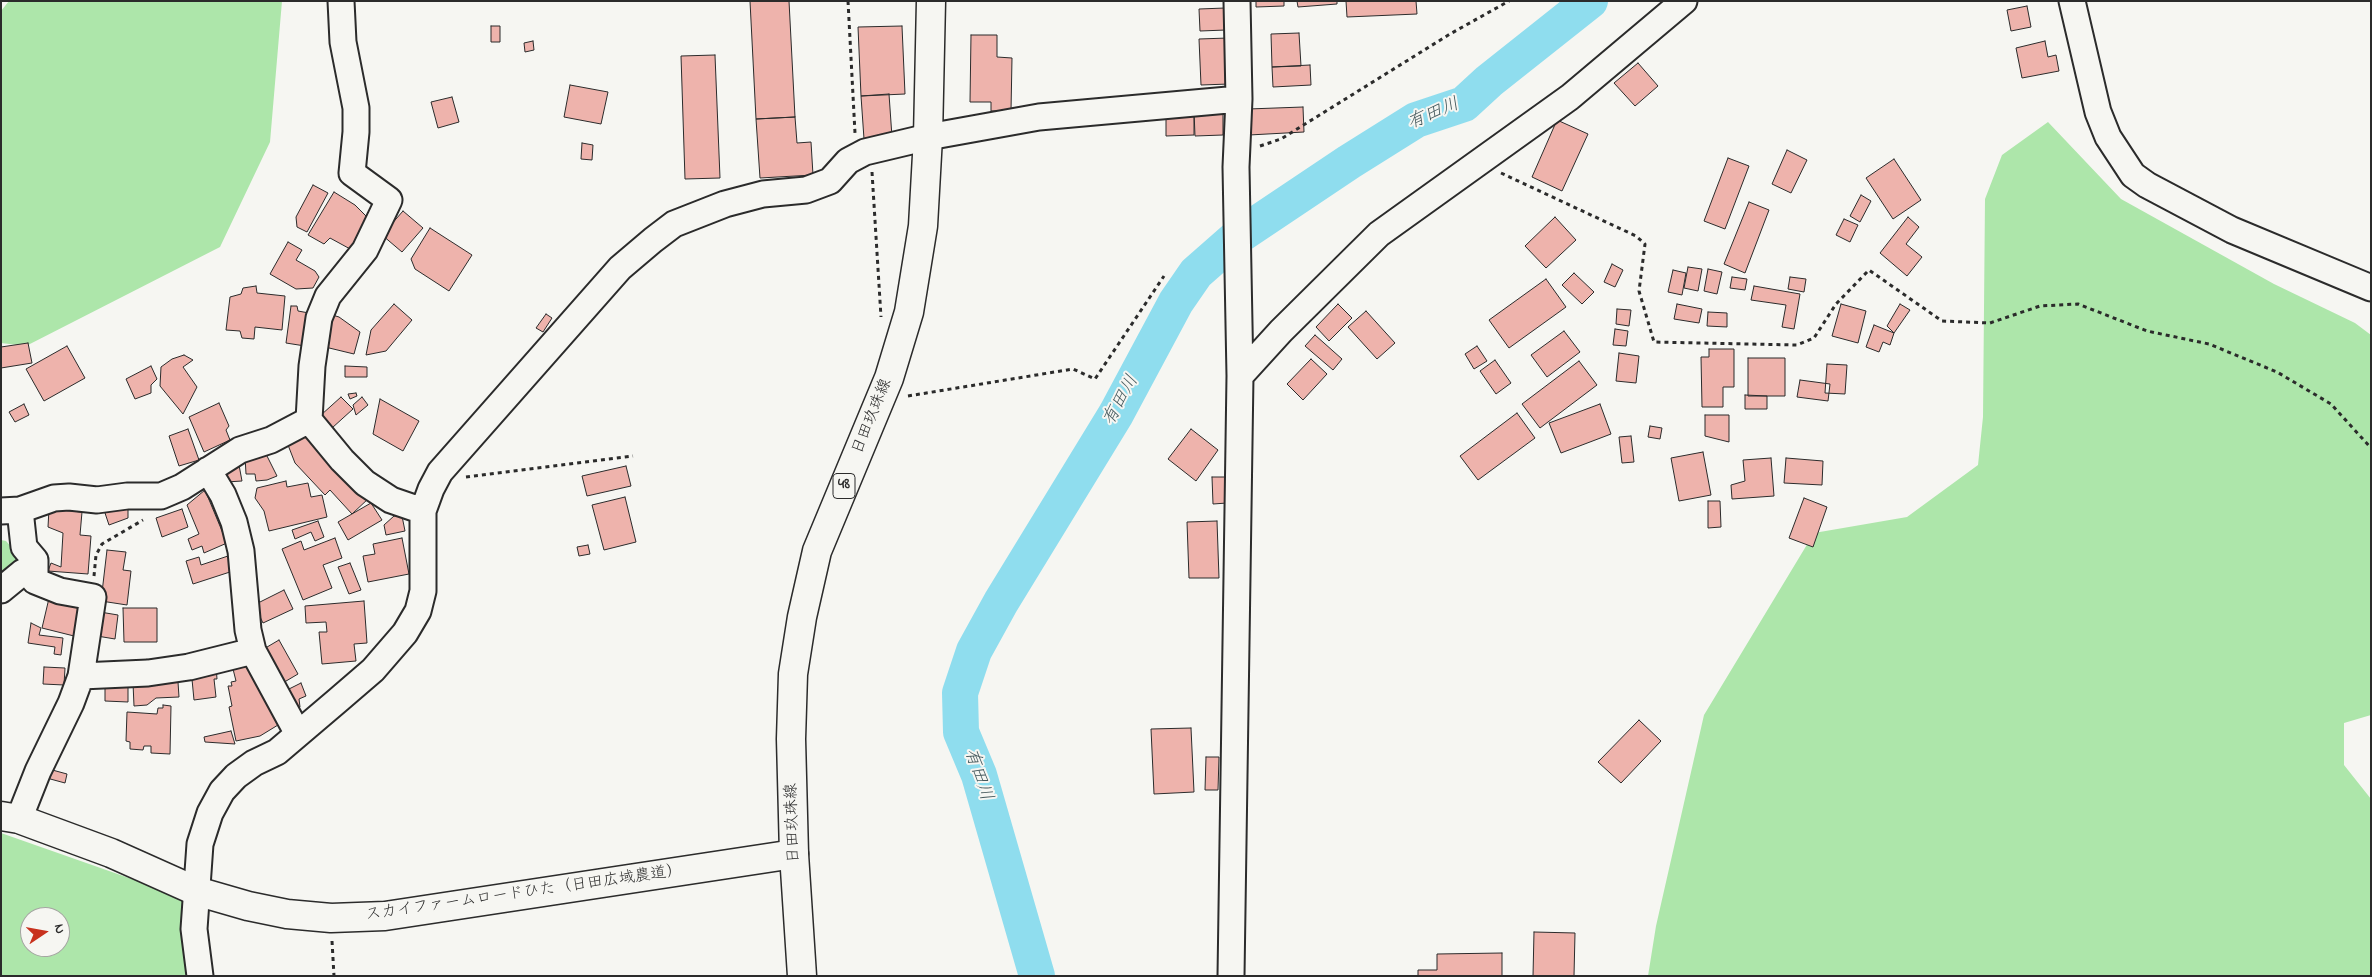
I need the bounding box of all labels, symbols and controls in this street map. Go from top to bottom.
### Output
water label: 有田川 [1405,95,1463,135]
water label: 有田川 [1099,372,1145,430]
street label: 日田玖珠線 [849,376,897,458]
road number: 48 [833,474,855,498]
water label: 有田川 [958,746,996,804]
street label: 日田玖珠線 [783,783,805,863]
street label: スカイファームロードひた（日田広域農道） [364,862,684,926]
north arrow [20,907,70,957]
text: N [48,922,70,936]

